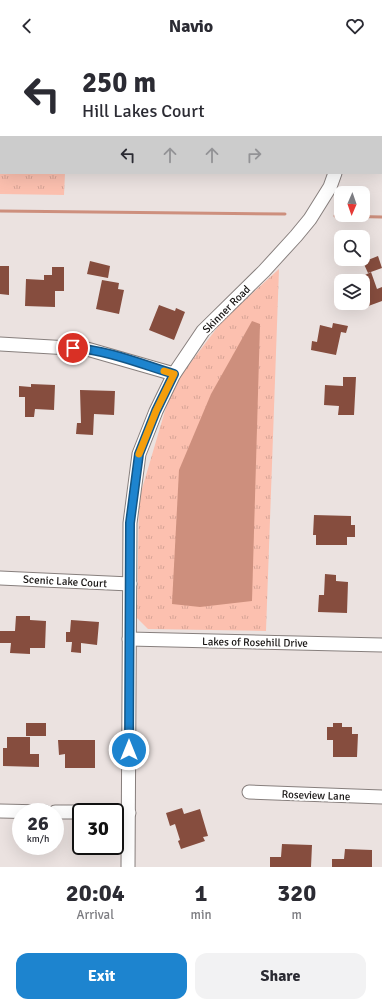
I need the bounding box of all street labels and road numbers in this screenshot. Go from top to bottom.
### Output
street label: Skinner Road [200,283,253,336]
street label: Scenic Lake Court [23,573,107,590]
street label: Lakes of Rosehill Drive [202,635,308,650]
street label: Roseview Lane [281,788,351,803]

